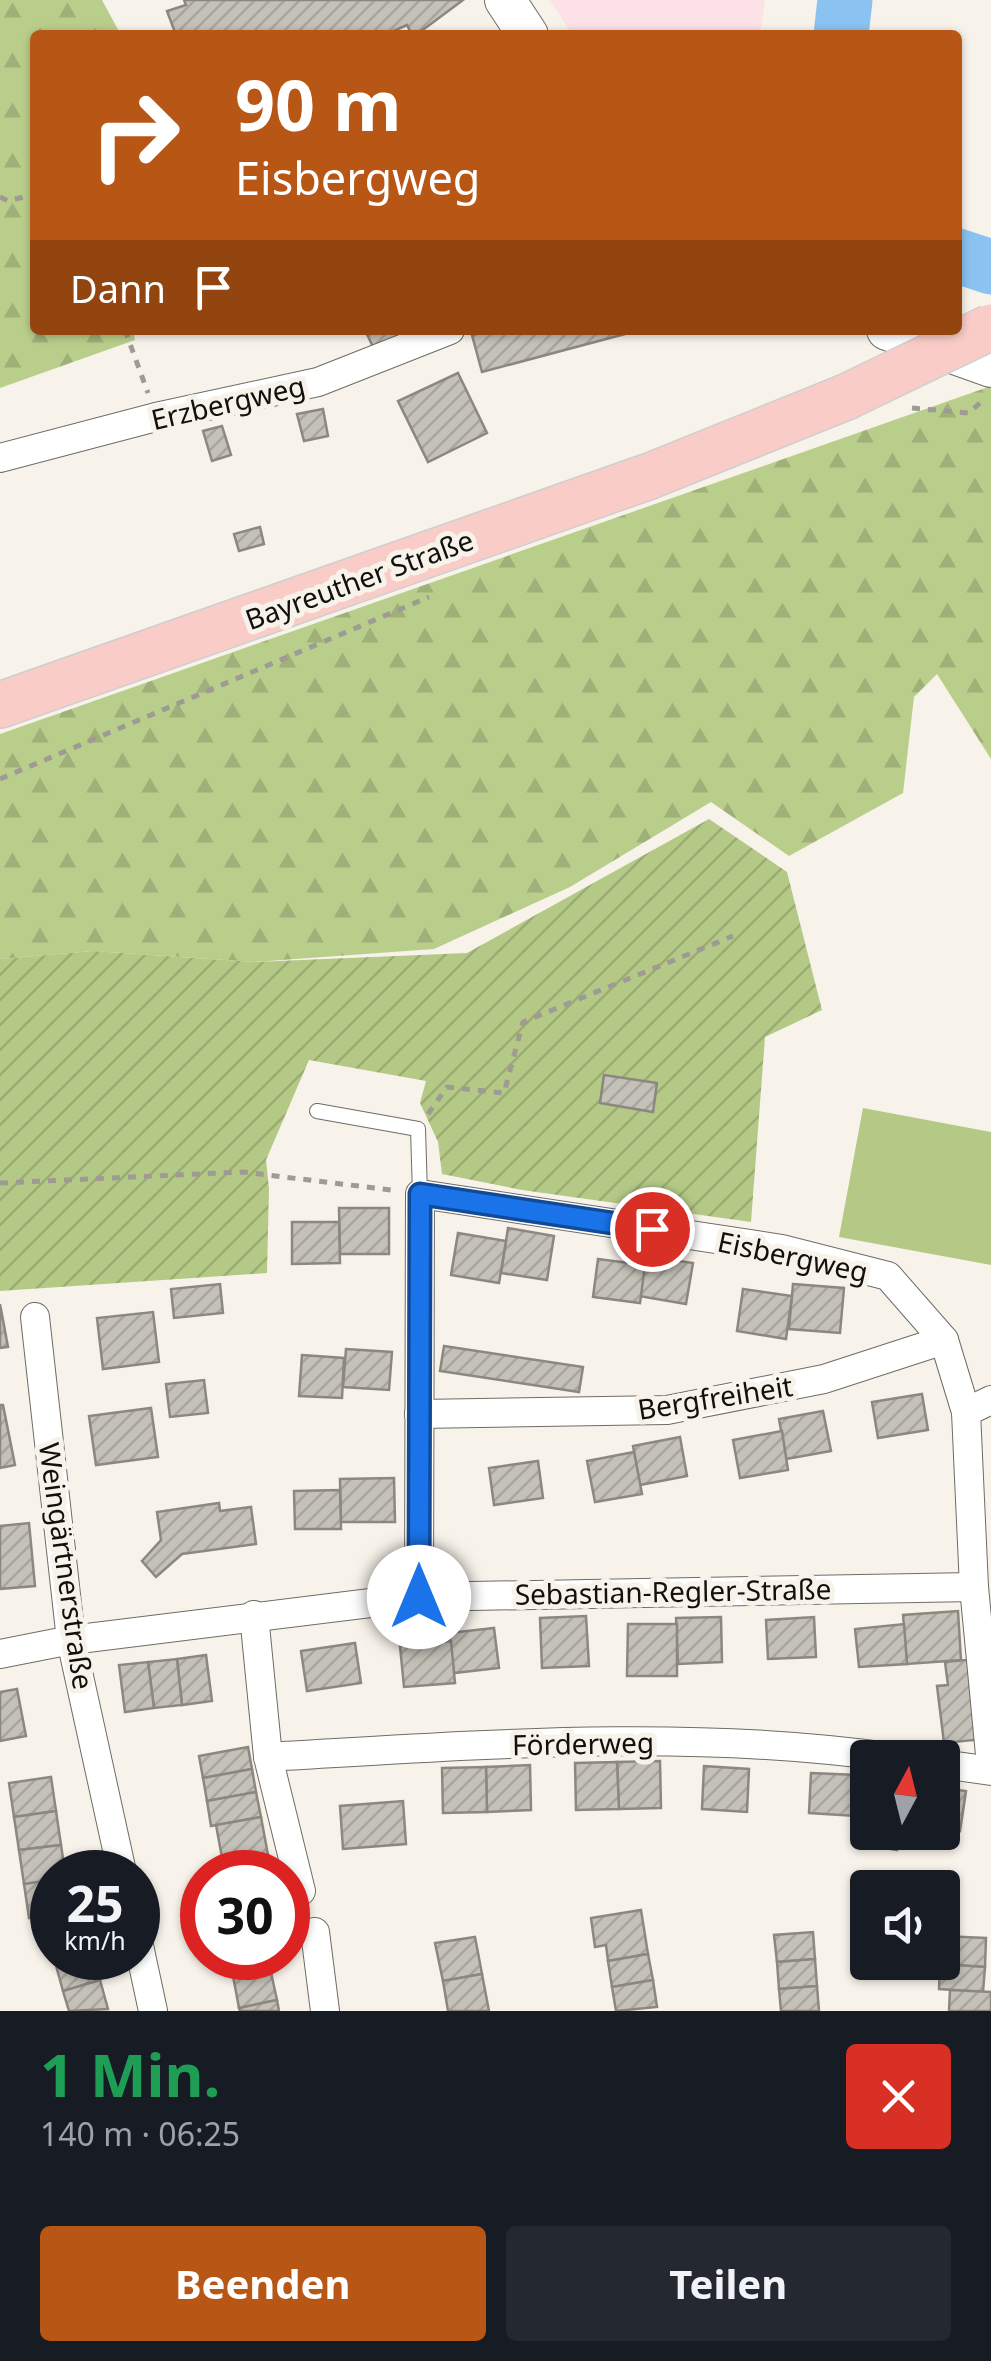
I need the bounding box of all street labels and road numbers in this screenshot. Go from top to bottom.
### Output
street label: Erzbergweg [147,366,309,438]
street label: Bayreuther Straße [240,520,478,638]
street label: Eisbergweg [714,1222,872,1290]
street label: Bergfreiheit [635,1366,795,1428]
street label: Weingärtnerstraße [31,1440,103,1692]
street label: Sebastian-Regler-Straße [514,1569,832,1613]
street label: Förderweg [512,1723,654,1763]

